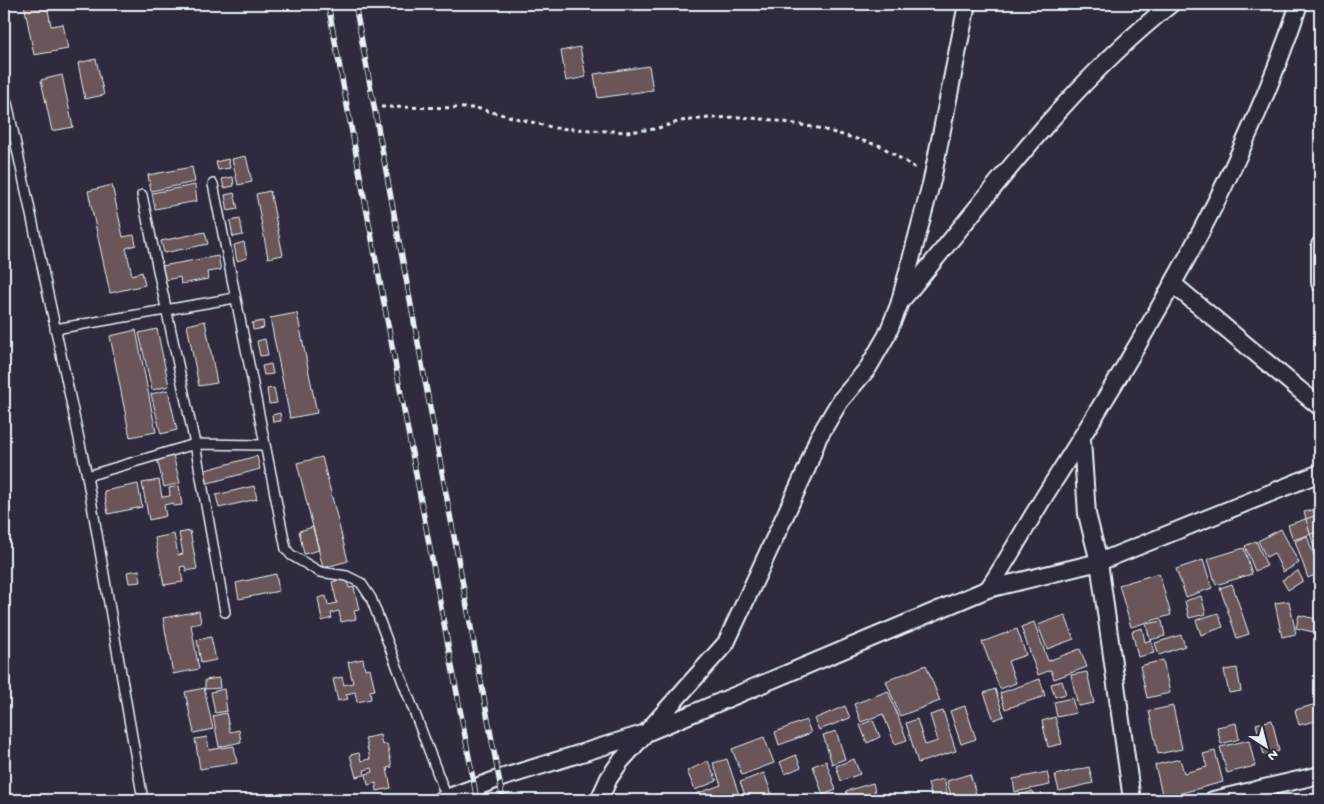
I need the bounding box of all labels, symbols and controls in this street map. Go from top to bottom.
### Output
north arrow [1242,722,1292,772]
text: N [1263,745,1281,764]

